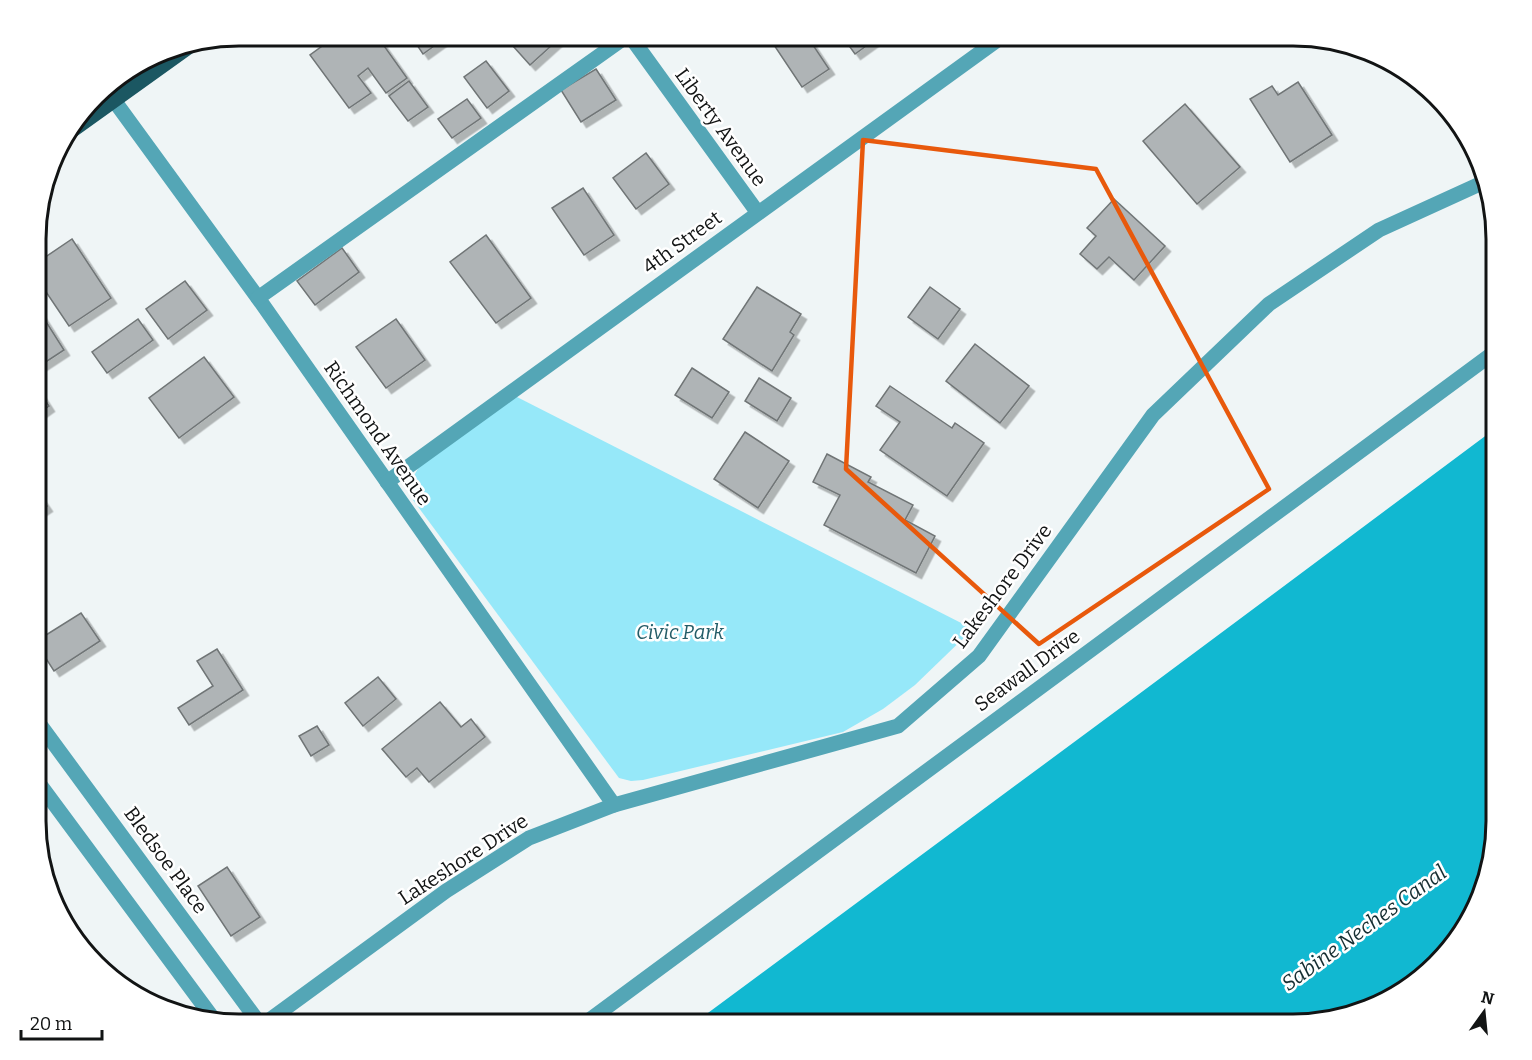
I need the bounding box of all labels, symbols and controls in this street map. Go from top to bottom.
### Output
street label: Liberty Avenue [670,63,772,191]
street label: 4th Street [638,205,726,279]
street label: Richmond Avenue [319,356,437,510]
street label: Lakeshore Drive [947,519,1057,653]
park label: Civic Park [636,620,724,644]
street label: Seawall Drive [970,624,1084,716]
street label: Bledsoe Place [119,802,213,918]
street label: Lakeshore Drive [394,808,532,910]
water label: Sabine Neches Canal [1276,859,1452,997]
north arrow [1454,982,1514,1042]
text: N [1479,987,1496,1009]
scale bar [21,1003,102,1041]
text: 20 m [30,1013,72,1035]

